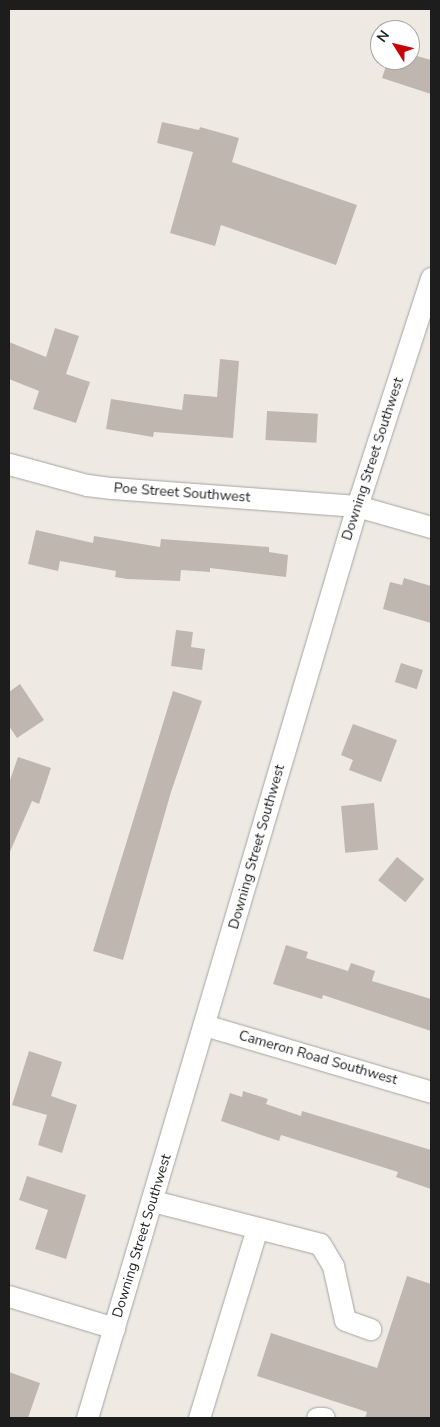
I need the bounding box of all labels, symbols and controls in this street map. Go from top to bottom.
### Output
north arrow [370,20,420,70]
text: N [372,27,394,46]
street label: Downing Street Southwest [339,375,407,543]
street label: Poe Street Southwest [113,480,251,506]
street label: Downing Street Southwest [225,763,289,931]
street label: Cameron Road Southwest [237,1027,399,1089]
street label: Downing Street Southwest [109,1152,175,1320]

